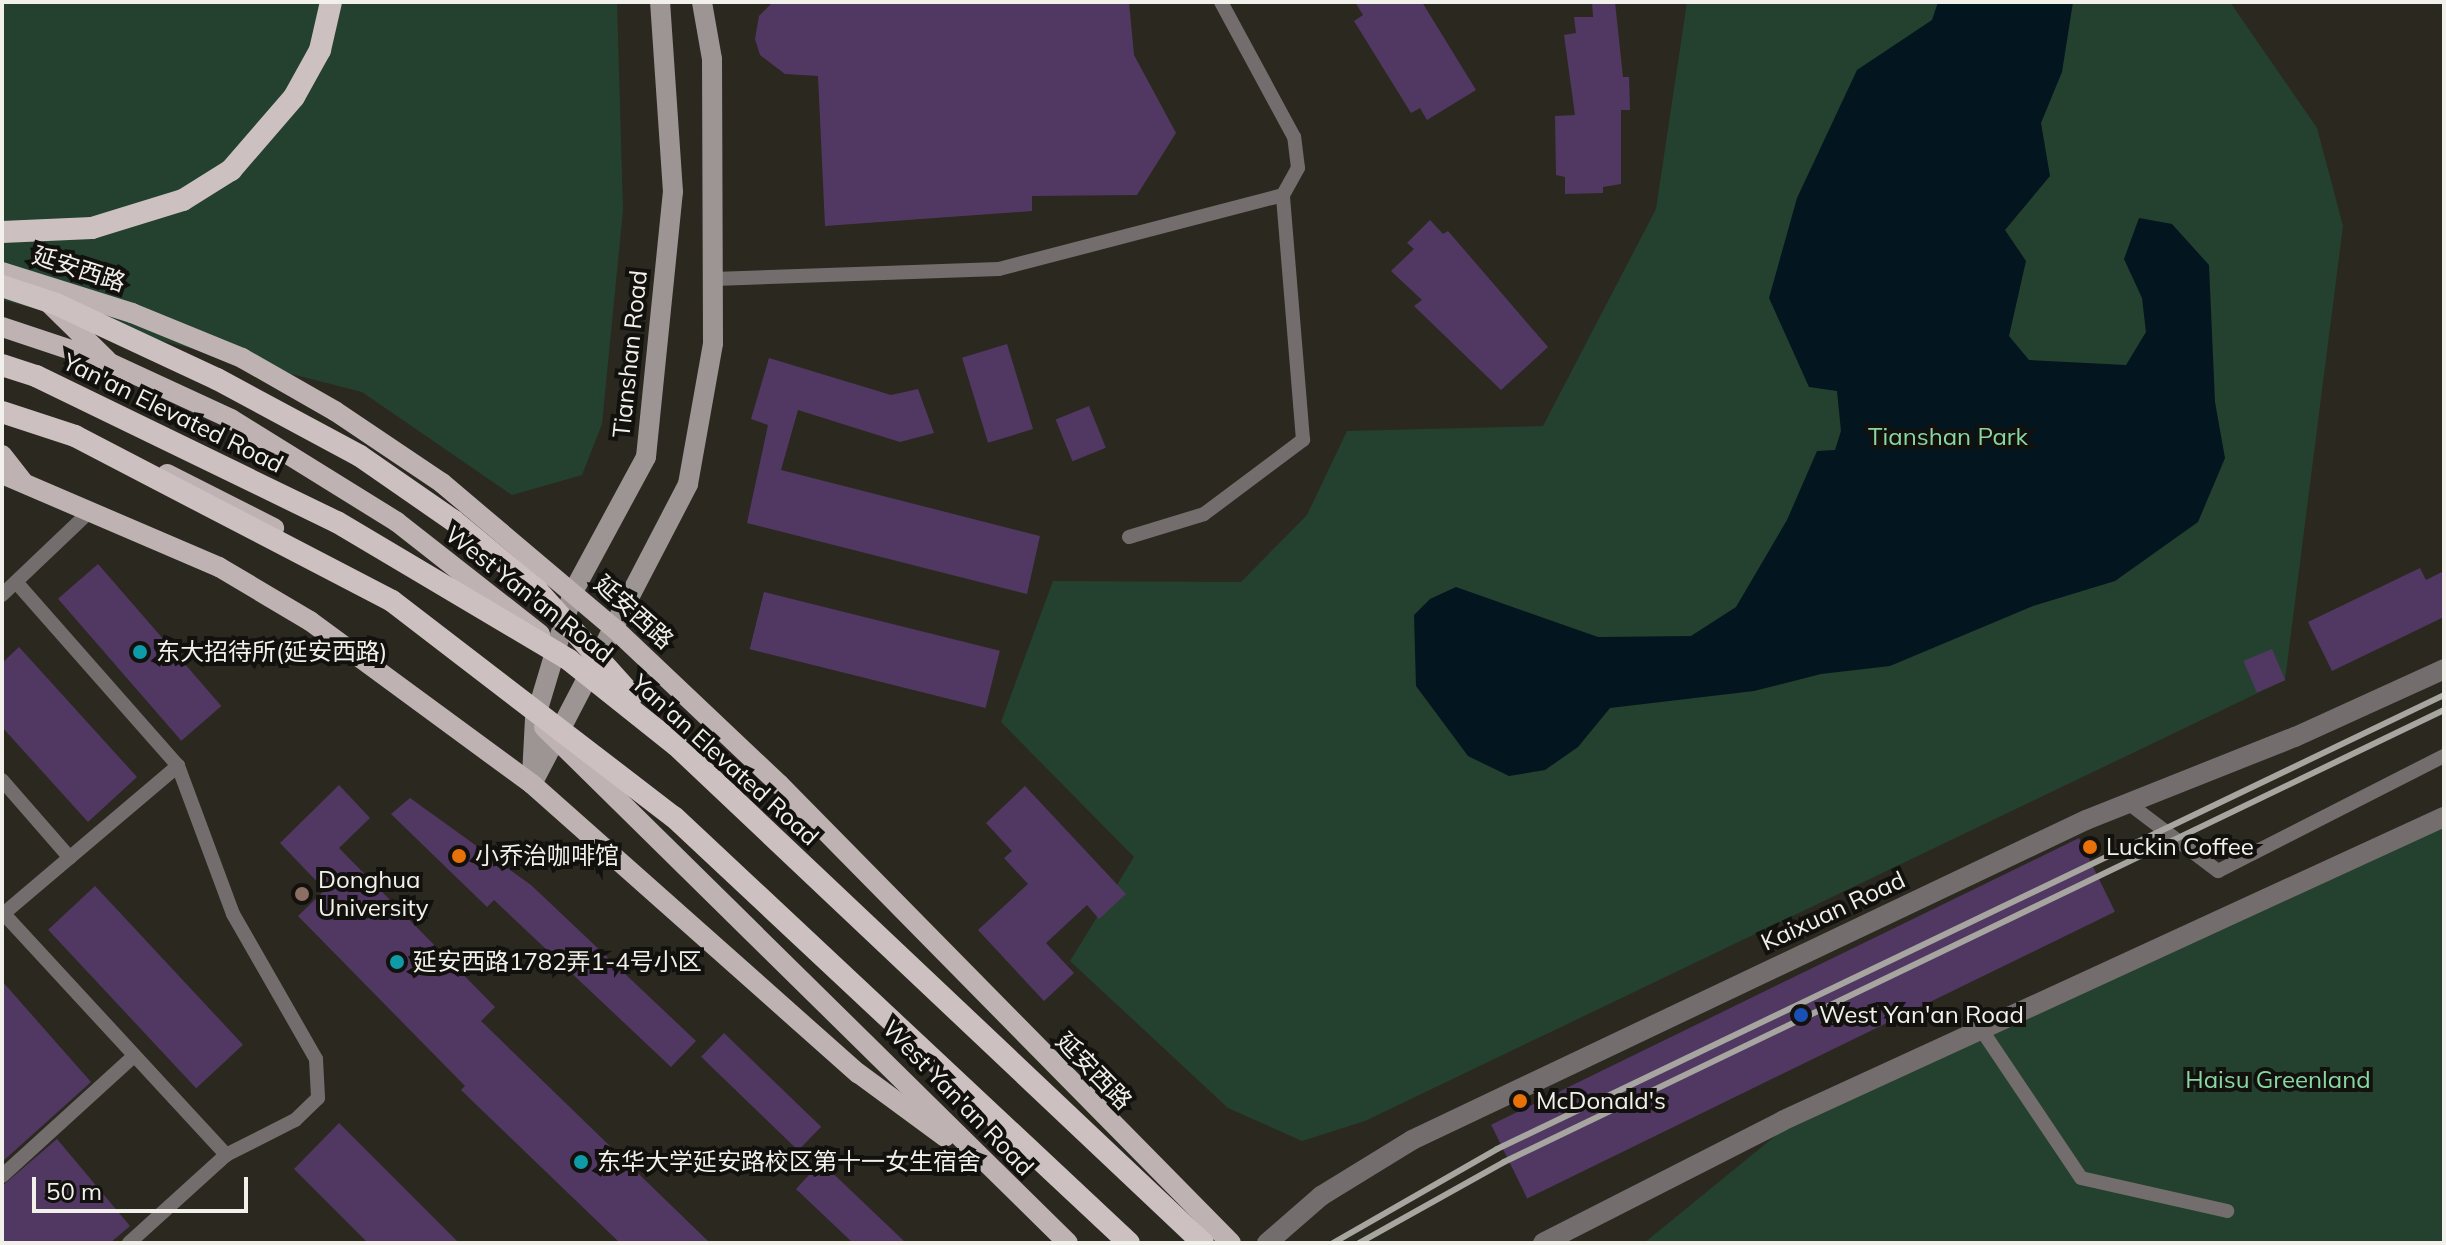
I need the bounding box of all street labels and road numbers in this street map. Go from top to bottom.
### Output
street label: 延安西路 [29,240,129,298]
street label: Tianshan Road [607,269,653,439]
street label: Yan'an Elevated Road [58,347,288,479]
street label: West Yan'an Road [439,520,619,668]
street label: 延安西路 [589,569,679,655]
street label: Yan'an Elevated Road [626,668,824,852]
street label: Kaixuan Road [1756,865,1910,957]
street label: West Yan'an Road [876,1014,1040,1182]
street label: 延安西路 [1050,1026,1138,1116]

